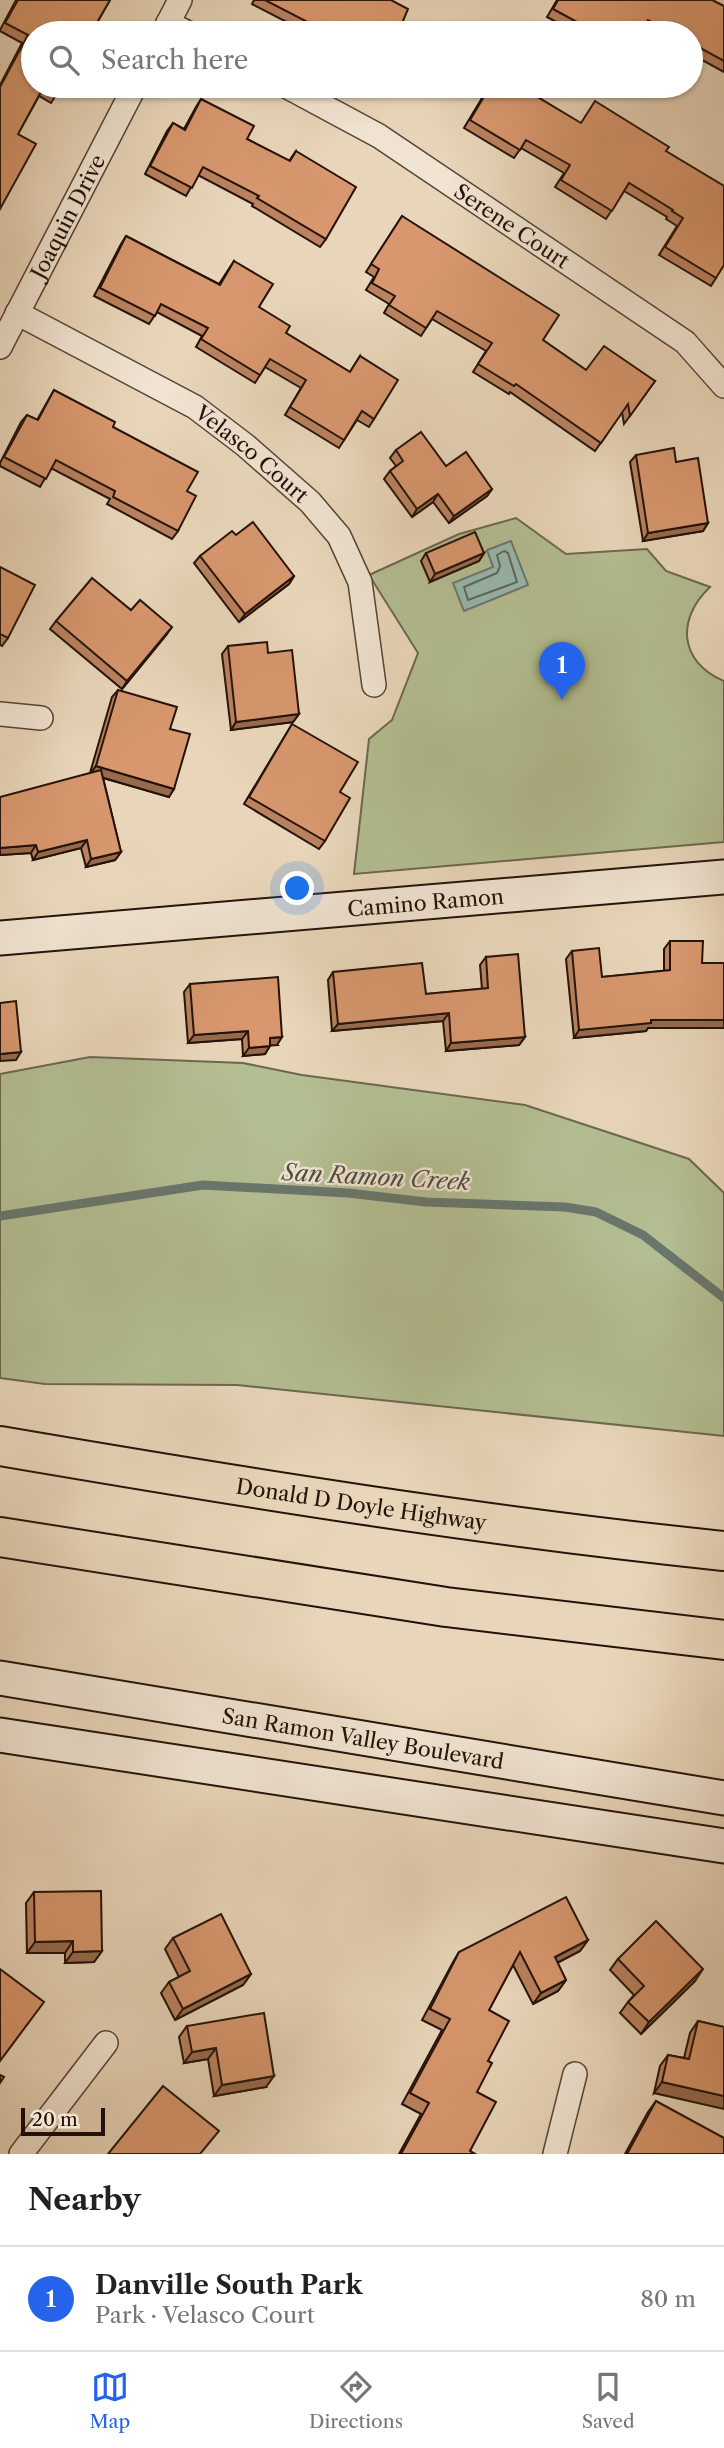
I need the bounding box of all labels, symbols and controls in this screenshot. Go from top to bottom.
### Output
search box [21,21,703,98]
icon: search [45,41,83,79]
text: Search here [101,44,248,76]
street label: Joaquin Drive [24,150,110,285]
street label: Serene Court [450,178,575,274]
street label: Velasco Court [190,399,314,508]
pin: 1 [539,642,585,700]
your location [280,871,314,905]
street label: Camino Ramon [346,883,505,921]
water label: San Ramon Creek [279,1158,471,1196]
street label: Donald D Doyle Highway [234,1473,489,1535]
street label: San Ramon Valley Boulevard [220,1703,506,1774]
scale bar [21,2105,105,2137]
text: 20 m [32,2108,78,2131]
text: Nearby [28,2181,141,2218]
text: Danville South Park [95,2269,363,2301]
text: 1 [46,2285,56,2313]
text: 80 m [640,2285,696,2313]
text: Park · Velasco Court [95,2301,315,2329]
tab: Map [89,2368,130,2433]
tab: Directions [309,2368,403,2433]
tab: Saved [582,2368,635,2433]

